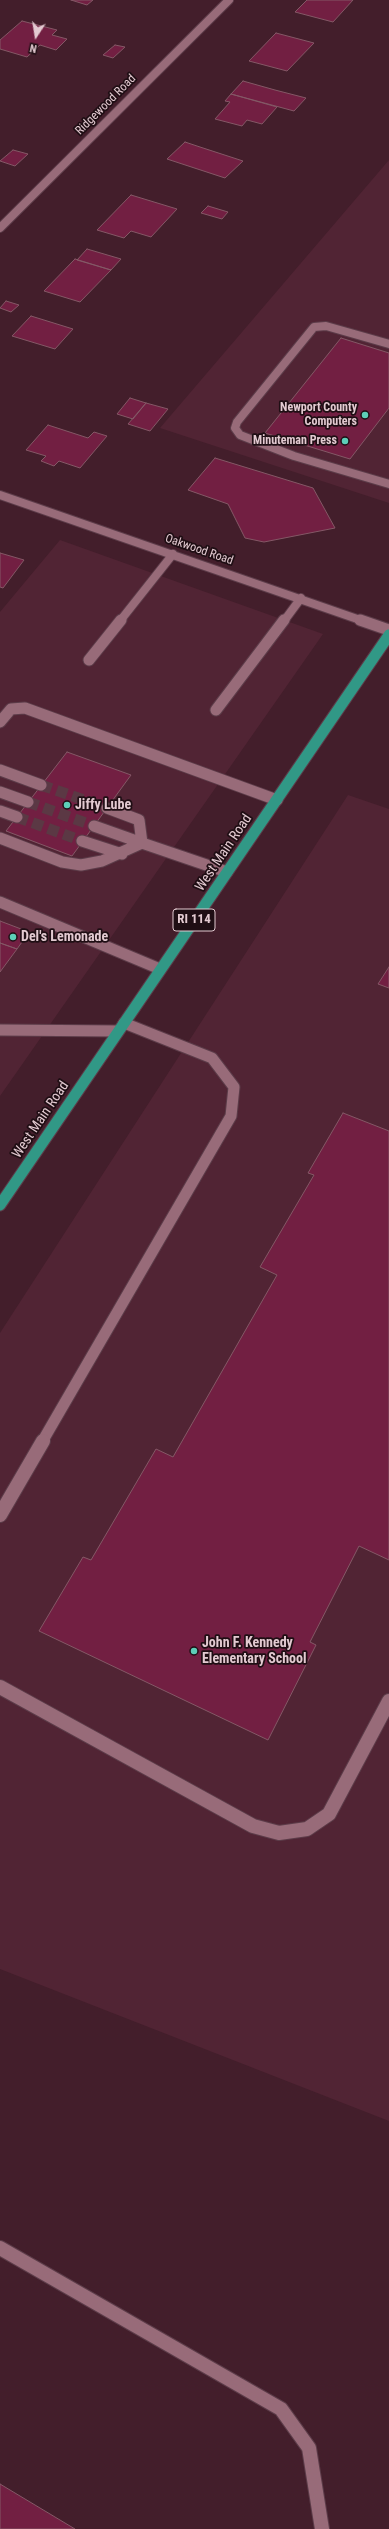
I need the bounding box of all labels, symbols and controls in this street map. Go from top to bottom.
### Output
north arrow [16,16,56,56]
text: N [29,41,38,55]
street label: Ridgewood Road [73,72,139,138]
place label: Newport County Computers [280,401,357,429]
marker: Newport County Computers [360,410,370,420]
place label: Minuteman Press [253,434,337,448]
marker: Minuteman Press [340,436,350,446]
street label: Oakwood Road [163,532,235,568]
place label: Jiffy Lube [75,797,131,813]
marker: Jiffy Lube [62,800,72,810]
street label: West Main Road [192,811,256,895]
road number: RI 114 [173,909,215,931]
place label: Del's Lemonade [21,929,108,945]
marker: Del's Lemonade [8,932,18,942]
street label: West Main Road [9,1078,73,1162]
place label: John F. Kennedy Elementary School [202,1635,307,1668]
marker: John F. Kennedy Elementary School [189,1646,199,1656]

